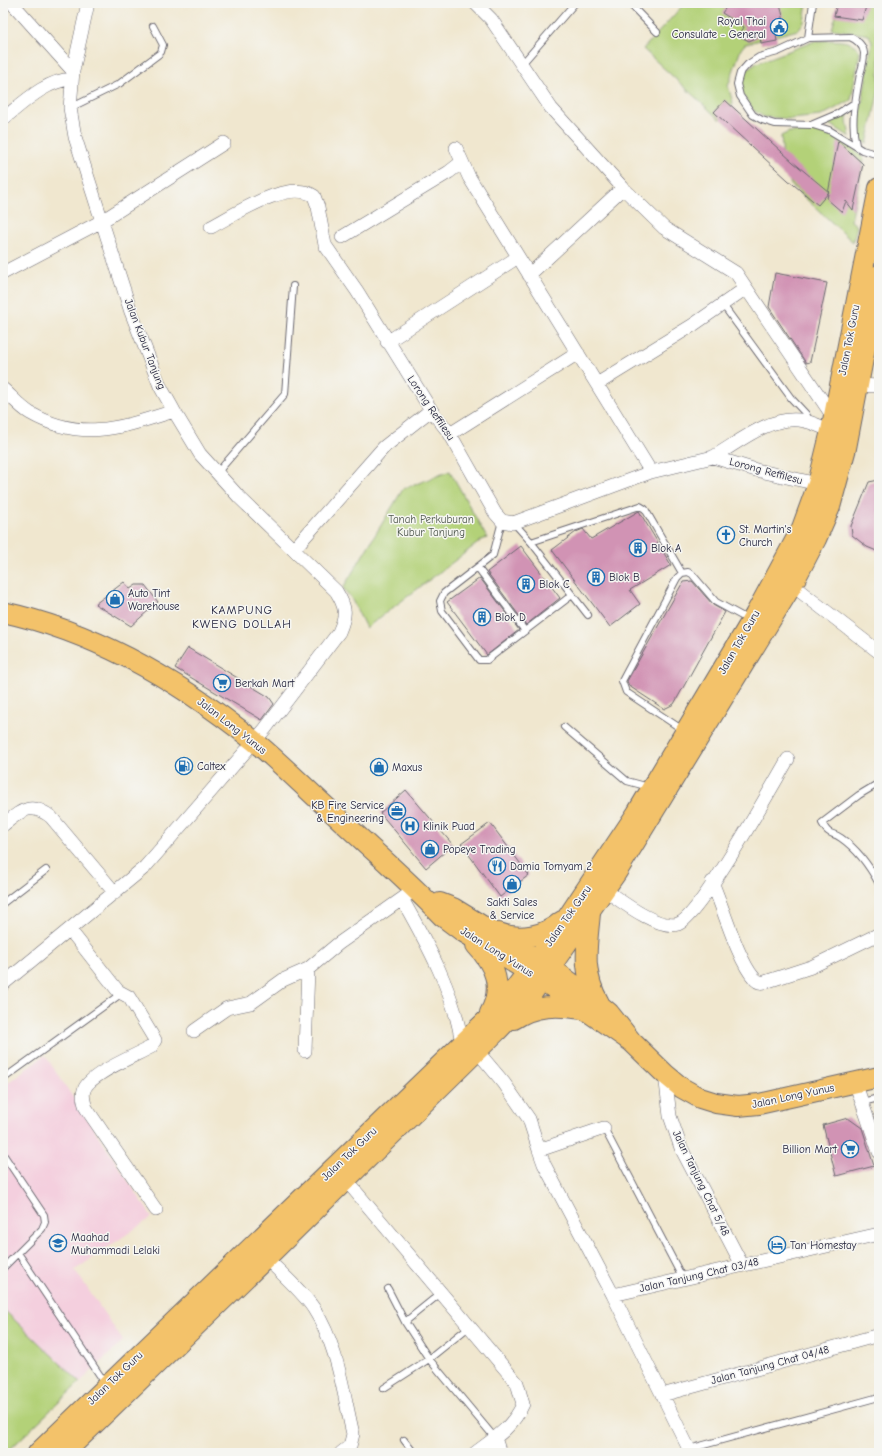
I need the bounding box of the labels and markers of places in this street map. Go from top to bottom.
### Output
place label: Royal Thai Consulate - General [672,15,766,41]
public building icon: Royal Thai Consulate - General [769,17,789,37]
place label: St. Martin's Church [739,523,792,549]
church icon: St. Martin's Church [716,525,736,545]
building icon: Blok A [628,538,648,558]
place label: Blok A [651,542,682,555]
building icon: Blok B [586,567,606,587]
place label: Blok B [609,571,640,584]
building icon: Blok C [516,574,536,594]
place label: Blok C [539,578,570,591]
place label: Auto Tint Warehouse [128,587,180,613]
shop icon: Auto Tint Warehouse [105,589,125,609]
building icon: Blok D [472,607,492,627]
place label: Blok D [495,611,526,624]
supermarket icon: Berkah Mart [212,673,232,693]
place label: Berkah Mart [235,677,295,690]
fuel station icon: Caltex [174,756,194,776]
shop icon: Maxus [369,757,389,777]
place label: Caltex [197,760,226,773]
place label: Maxus [392,761,423,774]
place label: KB Fire Service & Engineering [311,799,384,825]
office icon: KB Fire Service & Engineering [387,801,407,821]
hospital icon: Klinik Puad [400,816,420,836]
place label: Klinik Puad [423,820,475,833]
shop icon: Popeye Trading [420,839,440,859]
place label: Popeye Trading [443,843,516,856]
restaurant icon: Damia Tomyam 2 [487,856,507,876]
place label: Damia Tomyam 2 [510,860,592,873]
shop icon: Sakti Sales & Service [502,874,522,894]
place label: Sakti Sales & Service [487,896,538,922]
supermarket icon: Billion Mart [840,1139,860,1159]
place label: Billion Mart [782,1143,838,1156]
place label: Maahad Muhammadi Lelaki [71,1231,160,1257]
school or university icon: Maahad Muhammadi Lelaki [48,1233,68,1253]
hotel icon: Tan Homestay [767,1235,787,1255]
place label: Tan Homestay [790,1239,857,1252]

